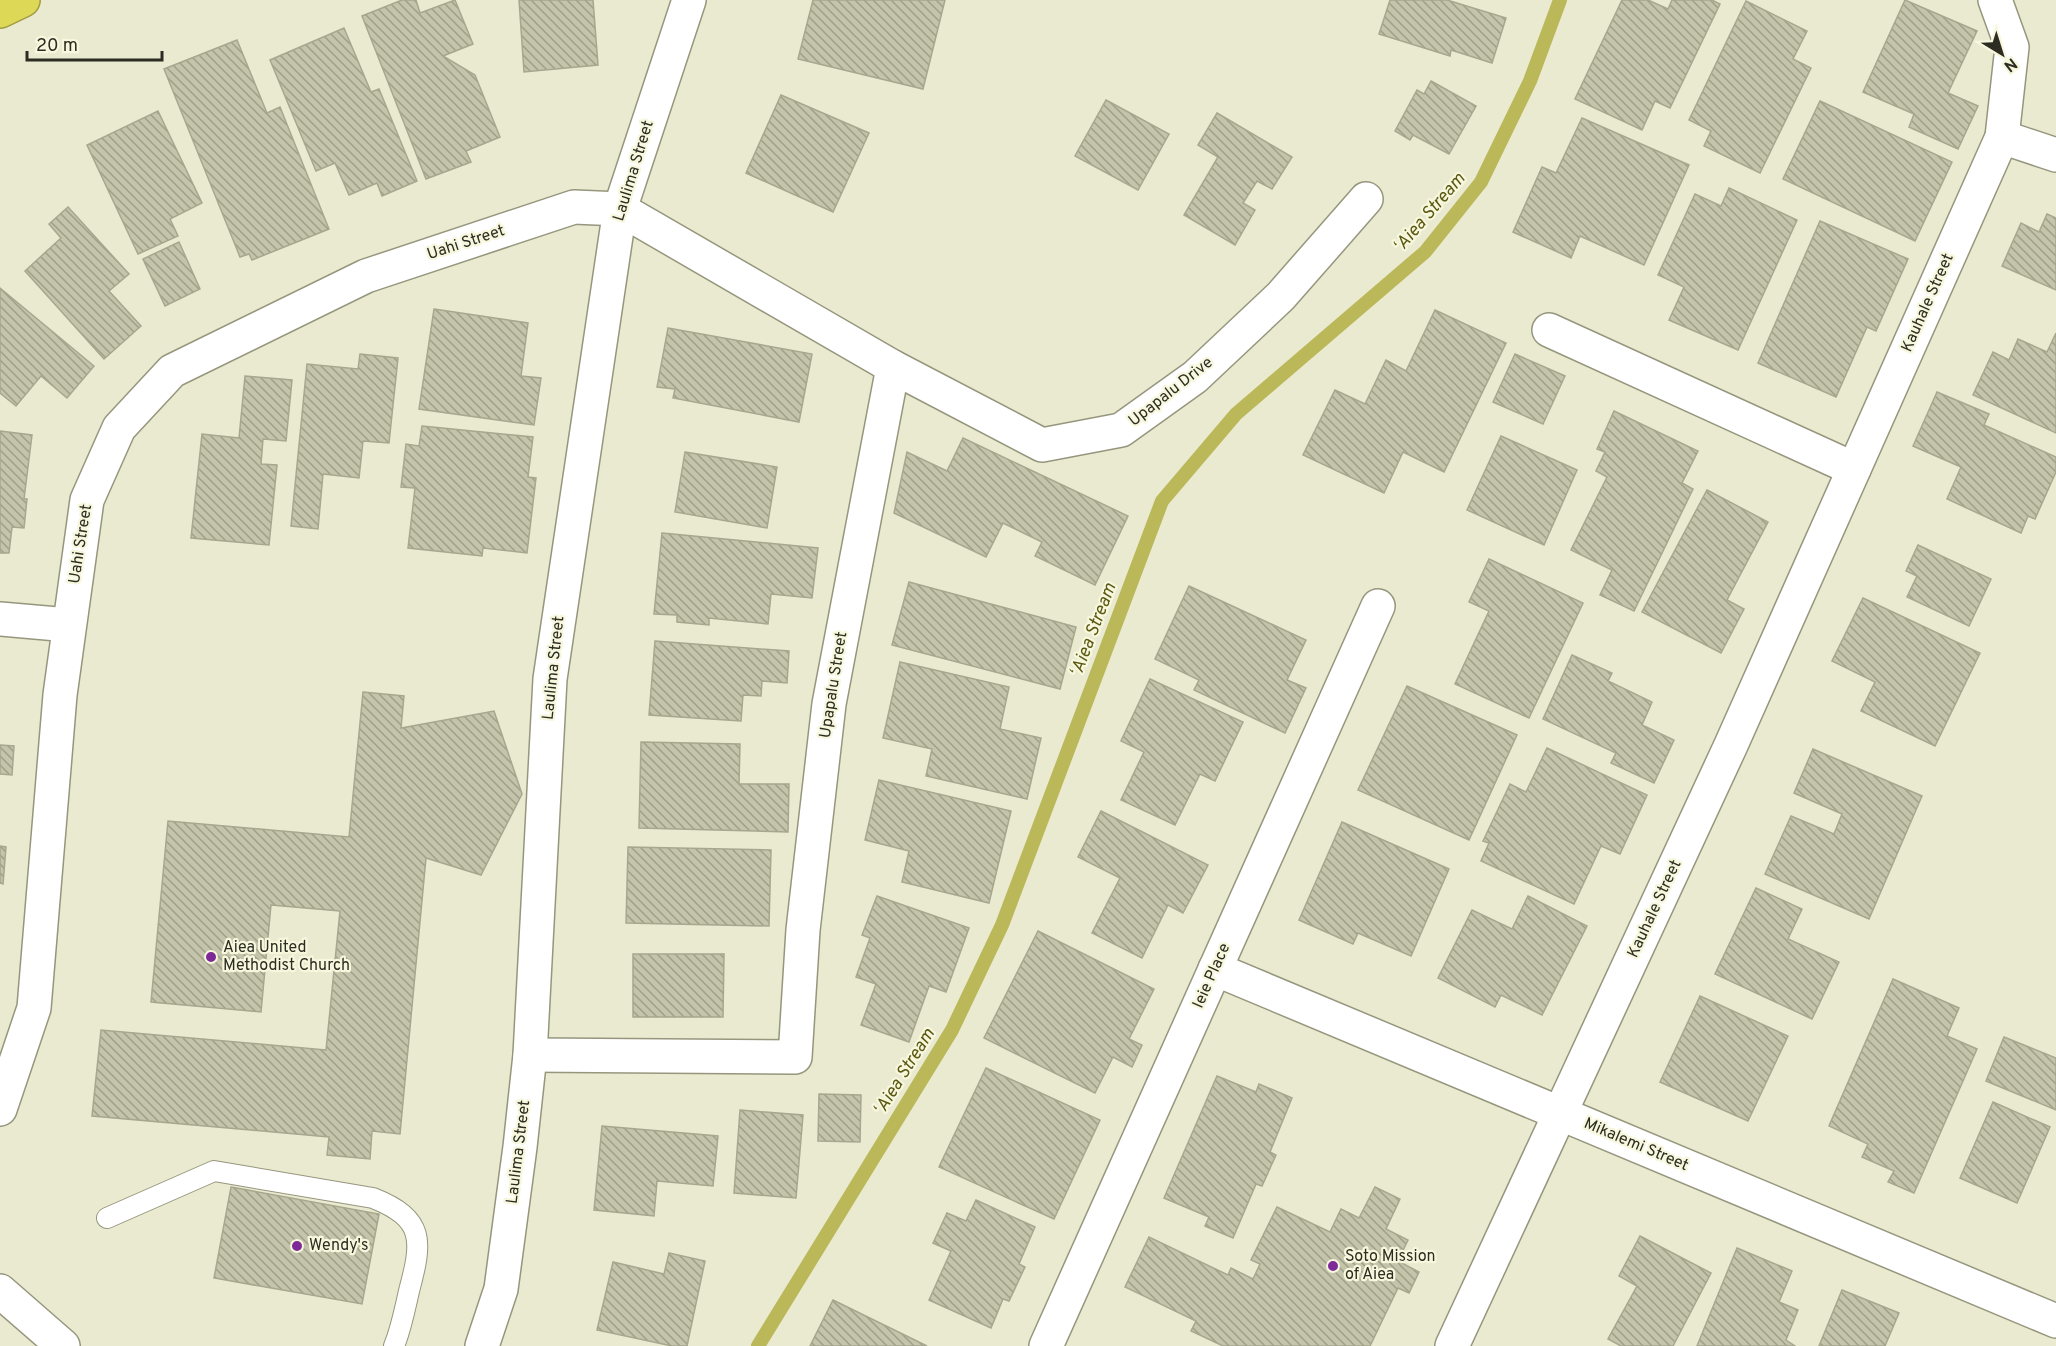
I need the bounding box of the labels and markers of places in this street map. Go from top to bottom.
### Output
place label: Aiea United Methodist Church [223,938,350,976]
marker: Aiea United Methodist Church [204,950,218,964]
place label: Wendy's [309,1236,369,1256]
marker: Wendy's [290,1239,304,1253]
place label: Soto Mission of Aiea [1345,1247,1436,1285]
marker: Soto Mission of Aiea [1326,1259,1340,1273]

